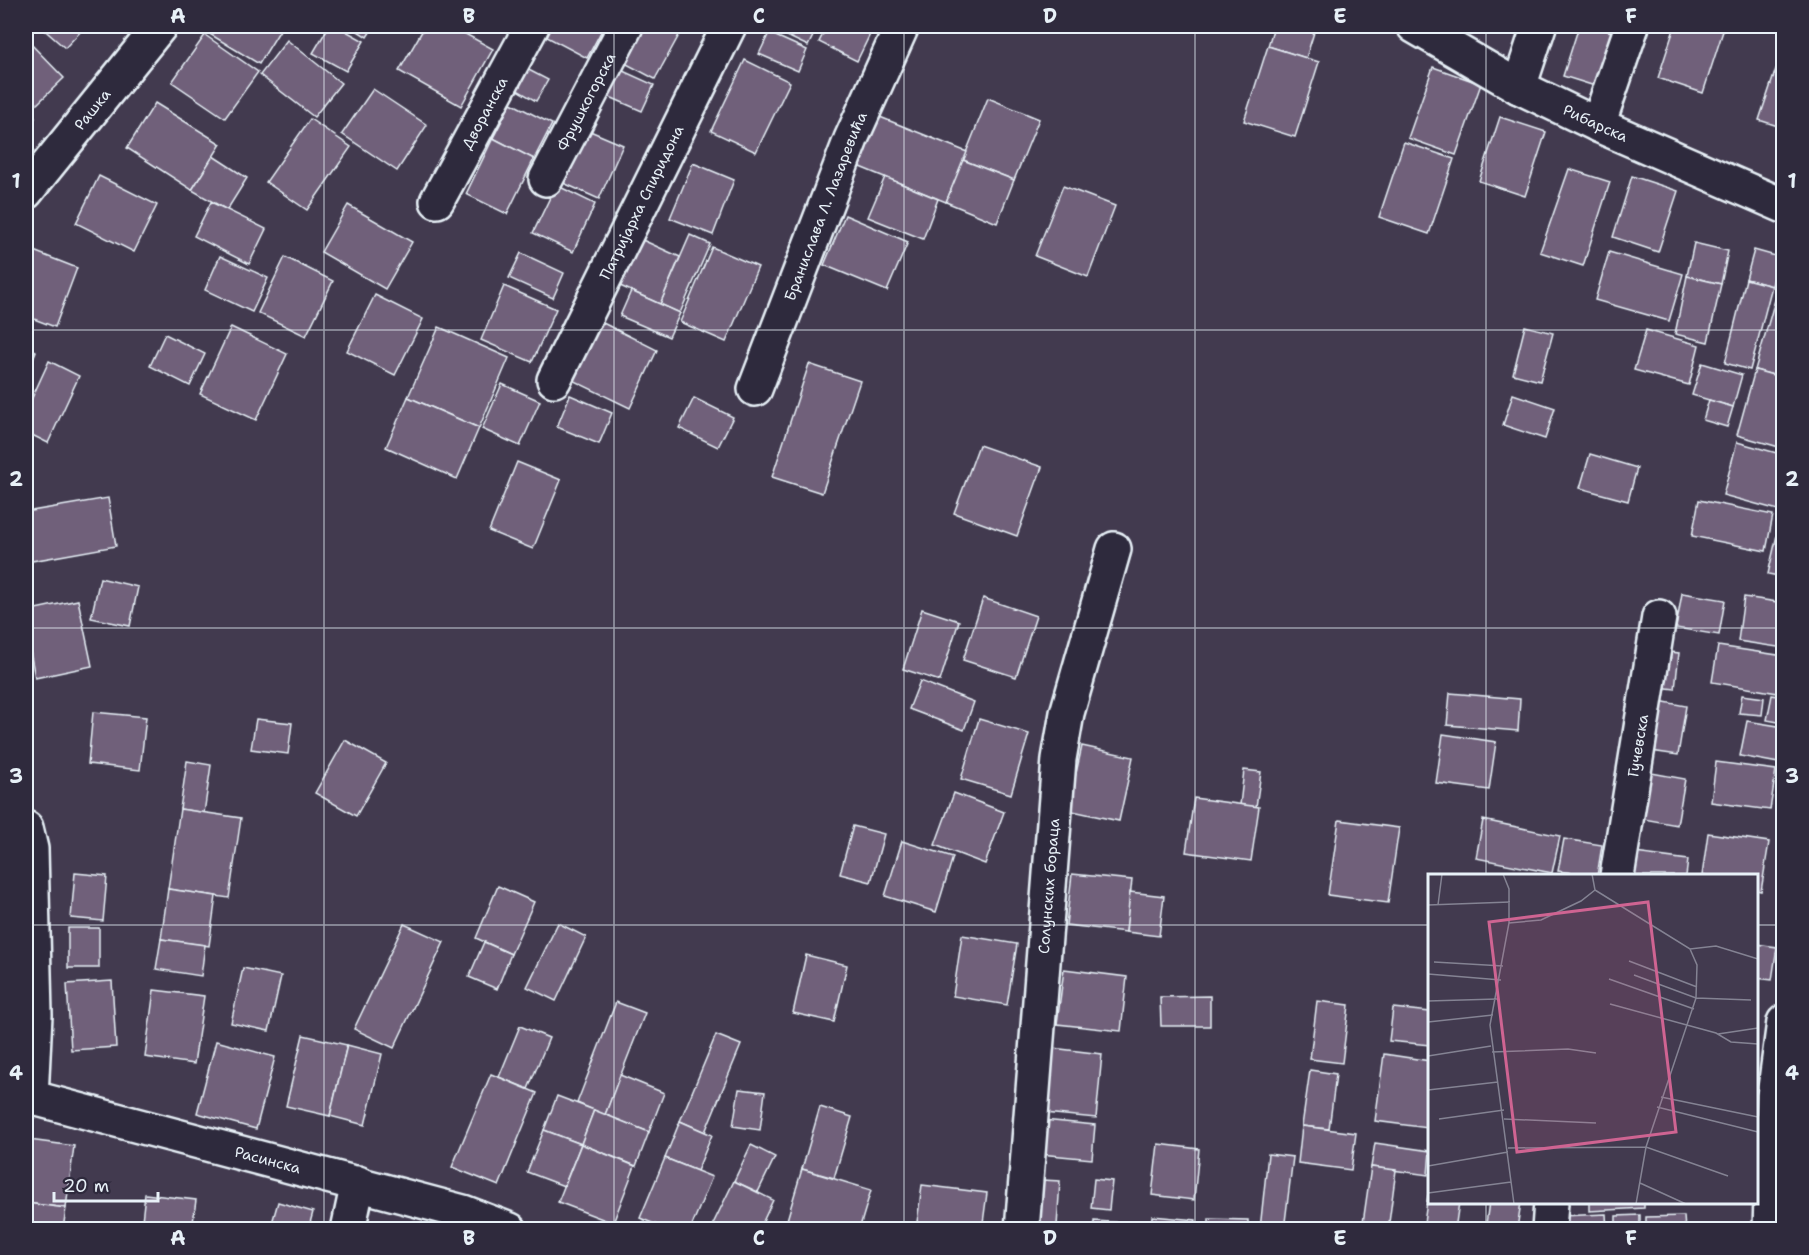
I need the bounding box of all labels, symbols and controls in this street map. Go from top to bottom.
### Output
text: A [170,3,186,29]
text: B [463,3,475,29]
text: C [753,3,765,29]
text: D [1043,3,1057,29]
text: E [1333,3,1347,29]
text: F [1625,3,1637,29]
street label: Фрушкогорска [552,49,621,154]
street label: Дворанска [457,73,513,153]
street label: Рашка [70,84,116,134]
street label: Рибарска [1560,100,1631,147]
street label: Бранислава Л. Лазаревића [780,108,872,304]
street label: Патријарха Спиридона [595,121,689,283]
text: 1 [11,168,21,194]
text: 1 [1787,168,1797,194]
text: 2 [9,466,23,492]
text: 2 [1785,466,1799,492]
street label: Гучевска [1623,712,1653,779]
text: 3 [9,763,23,789]
text: 3 [1785,763,1799,789]
street label: Солунских бораца [1034,817,1064,955]
inset map [1428,874,1758,1204]
text: 4 [9,1060,23,1086]
text: 4 [1785,1060,1799,1086]
street label: Расинска [232,1142,303,1179]
scale bar [54,1165,158,1203]
text: 20 m [63,1174,109,1198]
text: A [170,1225,186,1251]
text: B [463,1225,475,1251]
text: C [753,1225,765,1251]
text: D [1043,1225,1057,1251]
text: E [1333,1225,1347,1251]
text: F [1625,1225,1637,1251]

